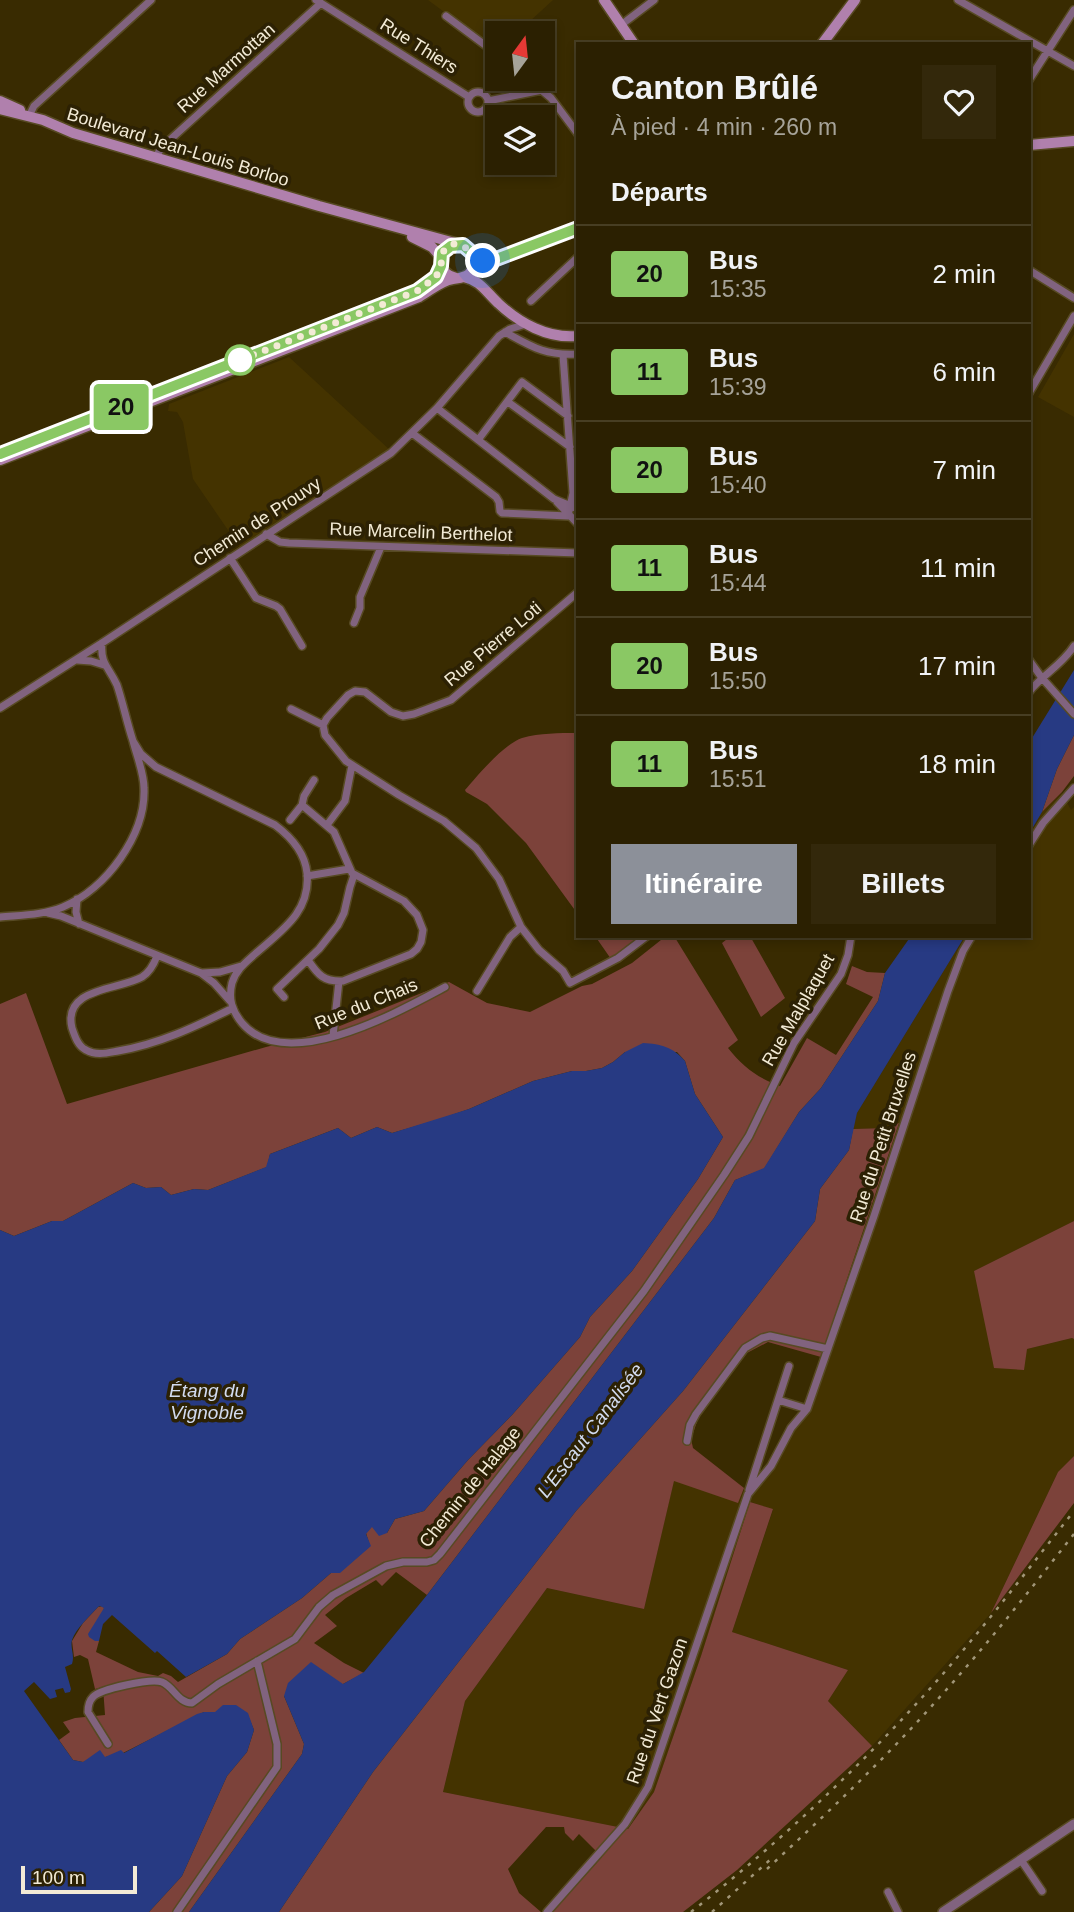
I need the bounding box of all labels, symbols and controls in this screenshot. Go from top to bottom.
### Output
street label: Rue Thiers [377,14,461,78]
street label: Rue Marmottan [173,19,279,117]
north arrow [485,21,555,91]
map controls [485,21,555,175]
button: heart [922,65,996,139]
text: Canton Brûlé [611,69,818,106]
street label: Boulevard Jean-Louis Borloo [65,104,291,190]
button: layers [485,105,555,175]
text: À pied · 4 min · 260 m [611,114,837,140]
text: Départs [611,177,708,207]
your location [465,243,500,278]
text: Bus [709,245,758,275]
text: 2 min [932,259,996,289]
text: 20 [636,260,663,287]
text: 15:35 [709,276,767,302]
text: Bus [709,343,758,373]
unlabelled marker [225,345,255,375]
text: 6 min [932,357,996,387]
text: 11 [637,358,662,385]
text: 15:39 [709,374,767,400]
line badge: 20 [90,384,152,430]
text: 20 [108,393,134,420]
text: Bus [709,441,758,471]
text: 7 min [932,455,996,485]
text: 20 [636,456,663,483]
text: 15:40 [709,472,767,498]
street label: Chemin de Prouvy [189,473,325,571]
street label: Rue Marcelin Berthelot [329,519,513,545]
text: Bus [709,539,758,569]
text: 11 min [920,553,996,583]
text: 11 [637,554,662,581]
text: 15:44 [709,570,767,596]
street label: Rue Pierre Loti [441,598,545,690]
text: Bus [709,637,758,667]
text: 17 min [918,651,996,681]
text: 20 [636,652,663,679]
text: 15:50 [709,668,767,694]
text: Bus [709,735,758,765]
text: 18 min [918,749,996,779]
text: 11 [637,750,662,777]
text: 15:51 [709,766,767,792]
button: Itinéraire [611,844,797,924]
button: Billets [811,844,996,924]
street label: Rue Malplaquet [758,950,838,1070]
street label: Rue du Chais [312,974,420,1034]
street label: Rue du Petit Bruxelles [846,1049,920,1225]
water label: L'Escaut Canalisée [533,1359,648,1501]
water label: Étang du Vignoble [169,1380,245,1423]
street label: Chemin de Halage [415,1423,525,1551]
street label: Rue du Vert Gazon [623,1635,691,1787]
scale bar [21,1863,136,1895]
text: 100 m [32,1867,85,1888]

